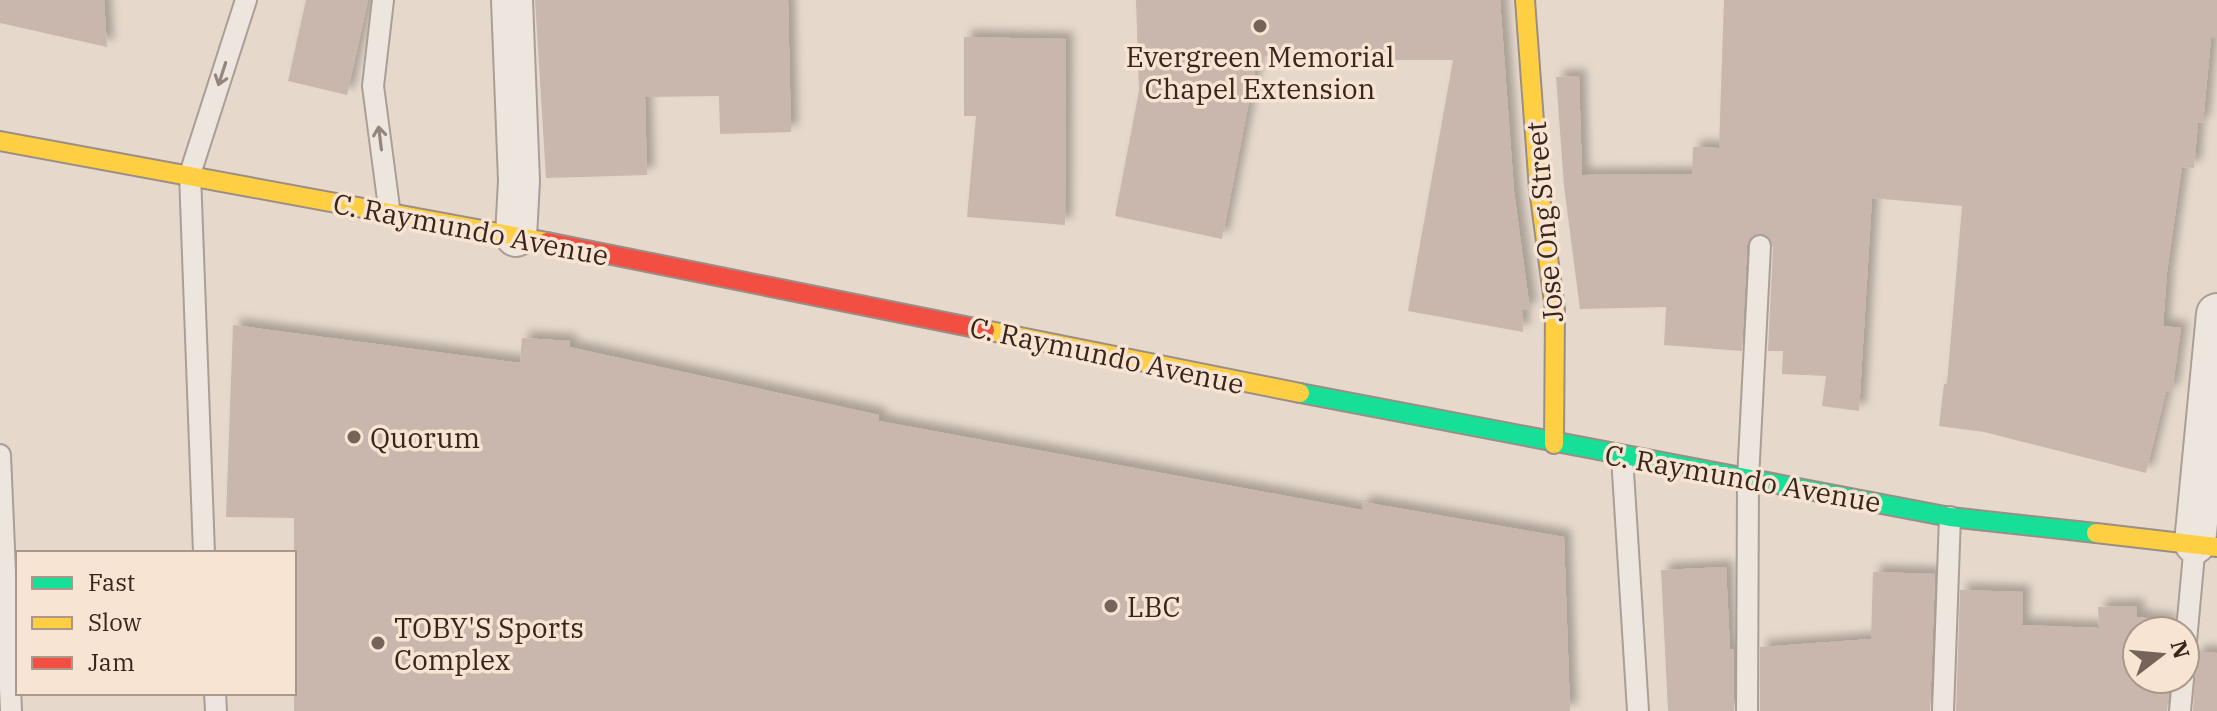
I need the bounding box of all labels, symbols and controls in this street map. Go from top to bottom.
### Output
marker: Evergreen Memorial Chapel Extension [1251,17,1269,35]
place label: Evergreen Memorial Chapel Extension [1126,38,1394,107]
one-way arrow [214,61,229,87]
street label: Jose Ong Street [1517,120,1571,324]
one-way arrow [372,125,387,152]
street label: C. Raymundo Avenue [330,184,612,274]
street label: C. Raymundo Avenue [966,308,1248,402]
place label: Quorum [370,419,480,456]
marker: Quorum [345,428,363,446]
street label: C. Raymundo Avenue [1602,436,1884,520]
legend [16,551,296,695]
text: Fast [88,566,135,598]
place label: LBC [1127,588,1181,625]
marker: LBC [1102,597,1120,615]
text: Slow [88,606,142,638]
place label: TOBY'S Sports Complex [394,609,584,678]
north arrow [2121,615,2201,695]
marker: TOBY'S Sports Complex [369,634,387,652]
text: N [2164,637,2197,662]
text: Jam [88,646,135,678]

